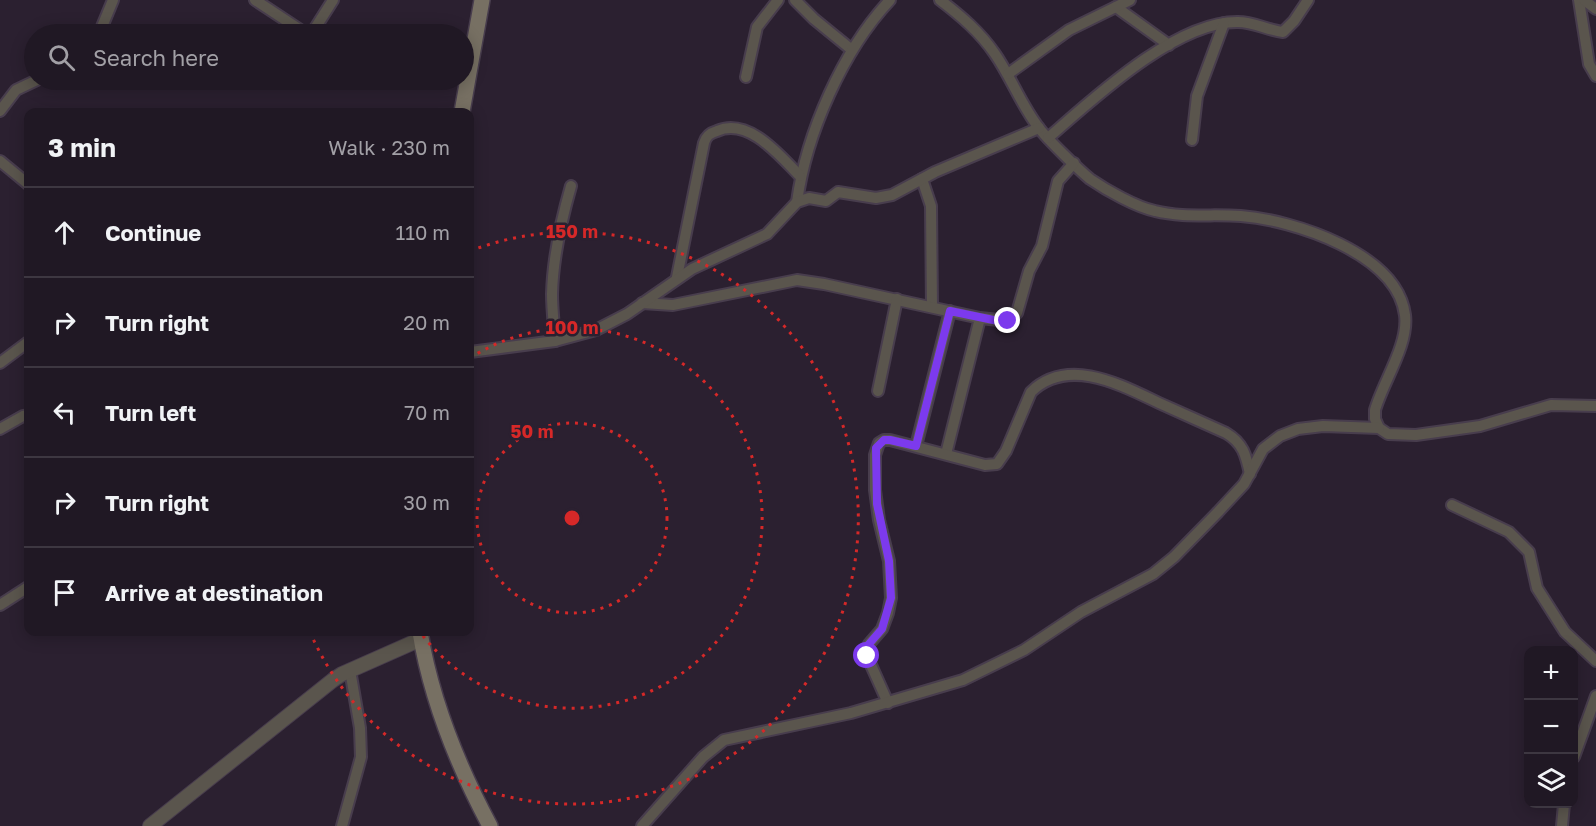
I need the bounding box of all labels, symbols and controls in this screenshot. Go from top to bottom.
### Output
search box [24,24,474,90]
icon: search [45,41,78,74]
text: Search here [93,44,219,71]
text: 3 min [48,132,116,163]
text: Walk · 230 m [328,135,450,159]
icon: ahead [48,216,81,249]
text: Continue [105,219,201,246]
text: 110 m [396,220,450,244]
text: 150 m [546,220,598,242]
icon: right [48,306,81,339]
route end [994,307,1020,333]
text: Turn right [105,309,209,336]
text: 20 m [403,310,450,334]
text: 100 m [546,316,598,338]
icon: left [48,396,81,429]
text: Turn left [105,399,196,426]
text: 70 m [404,400,450,424]
text: 50 m [511,420,553,442]
icon: right [48,486,81,519]
text: Turn right [105,489,209,516]
text: 30 m [403,490,450,514]
centre of rings [562,508,582,528]
icon: arrive [48,576,81,609]
text: Arrive at destination [105,579,323,606]
route start [853,642,879,668]
map controls [1524,646,1578,808]
button: + [1524,646,1578,700]
button: − [1524,700,1578,754]
button: layers [1524,754,1578,808]

